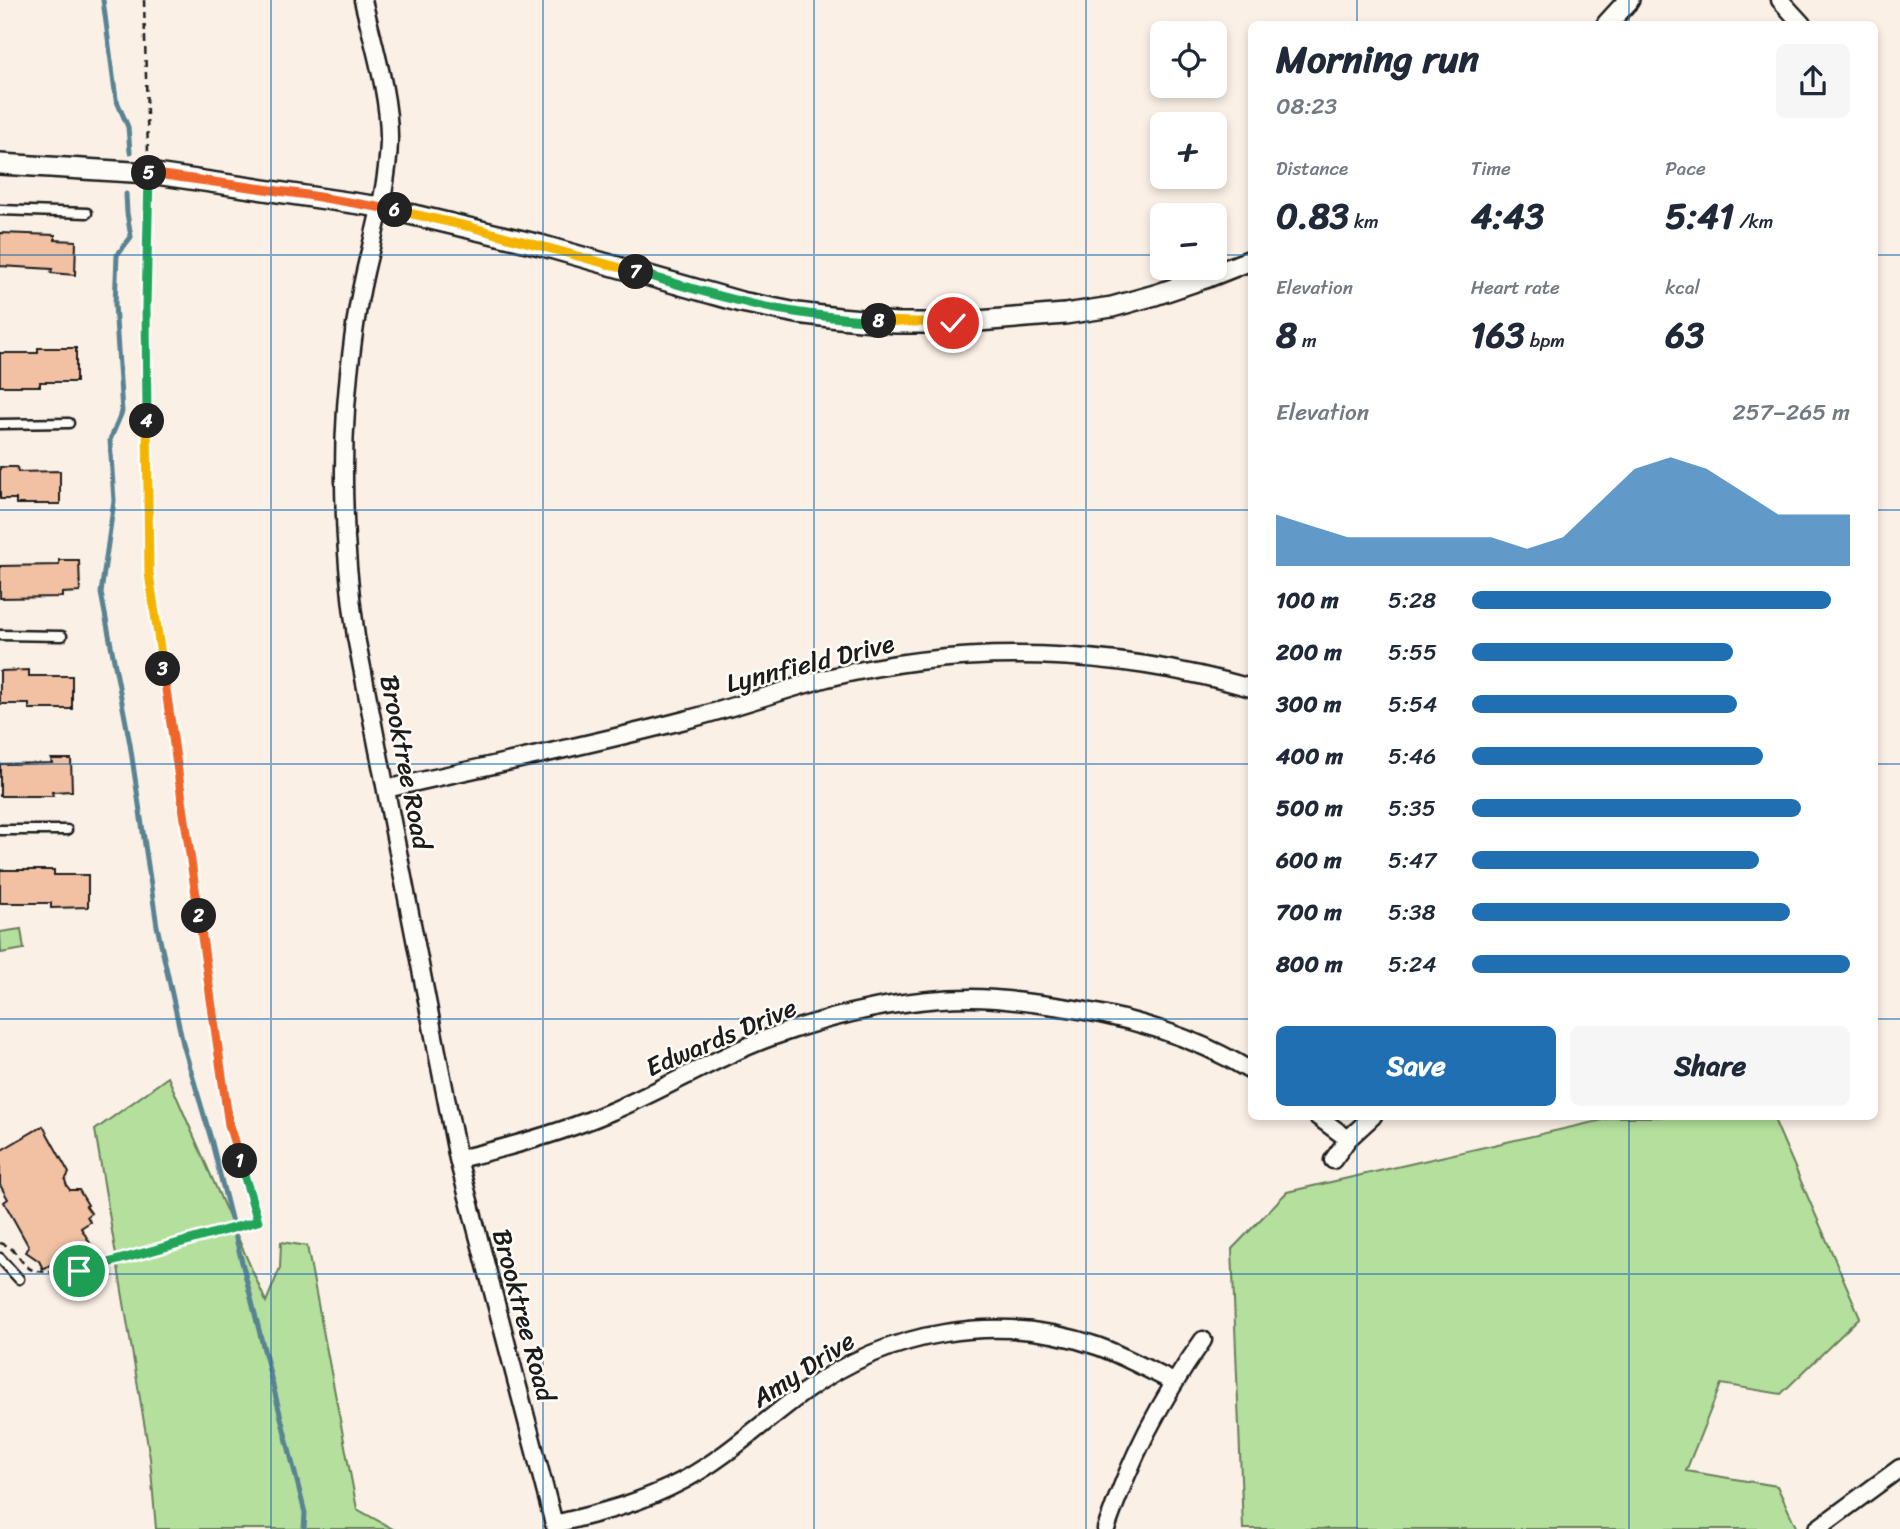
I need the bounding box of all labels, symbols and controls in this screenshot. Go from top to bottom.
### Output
map controls [1150,21,1227,280]
button: locate [1150,21,1227,98]
text: Morning run [1276,26,1479,93]
button: share [1776,44,1850,118]
text: 08:23 [1276,86,1337,127]
button: + [1150,112,1227,189]
text: Distance [1276,152,1348,185]
text: Time [1471,152,1511,185]
text: Pace [1665,152,1706,185]
pin: 5 [132,156,166,190]
text: 5 [143,156,154,189]
text: 0.83 [1276,185,1349,247]
text: 4:43 [1471,185,1544,247]
text: 5:41 [1665,185,1734,247]
pin: 6 [378,192,412,228]
text: 6 [389,193,400,226]
button: − [1150,203,1227,280]
text: km [1349,205,1379,238]
text: /km [1734,205,1773,238]
pin: 7 [618,254,654,290]
text: 7 [630,255,641,288]
text: Elevation [1276,271,1353,304]
text: Heart rate [1471,271,1560,304]
text: kcal [1665,271,1700,304]
pin [923,293,983,353]
pin: 8 [862,304,896,338]
text: 8 [873,304,884,337]
icon: check [934,304,972,342]
text: 8 [1276,304,1297,366]
text: 163 [1471,304,1525,366]
text: 63 [1665,304,1704,366]
text: m [1297,324,1317,357]
text: bpm [1525,324,1565,357]
text: Elevation [1276,392,1369,433]
text: 257–265 m [1732,392,1850,433]
pin: 4 [130,404,164,438]
text: 4 [141,404,152,437]
text: 100 m [1276,580,1339,621]
text: 5:28 [1388,580,1436,621]
street label: Lynnfield Drive [721,620,900,706]
text: 200 m [1276,632,1342,673]
text: 5:55 [1388,632,1437,673]
pin: 3 [146,652,180,686]
text: 3 [157,652,168,685]
street label: Brooktree Road [367,671,446,855]
text: 300 m [1276,684,1341,725]
text: 5:54 [1388,684,1437,725]
text: 400 m [1276,736,1343,777]
text: 5:46 [1388,736,1436,777]
text: 500 m [1276,788,1343,829]
text: 5:35 [1388,788,1436,829]
text: 600 m [1276,840,1342,881]
text: 5:47 [1388,840,1437,881]
text: 700 m [1276,892,1342,933]
text: 5:38 [1388,892,1436,933]
pin: 2 [182,898,216,934]
text: 2 [193,899,204,932]
text: 800 m [1276,944,1343,985]
text: 5:24 [1388,944,1437,985]
street label: Edwards Drive [638,984,804,1090]
button: Save [1276,1026,1556,1106]
button: Share [1570,1026,1850,1106]
pin: 1 [222,1144,258,1178]
text: 1 [235,1144,244,1177]
street label: Brooktree Road [479,1224,570,1409]
pin [49,1241,109,1301]
icon: arrive [60,1252,98,1290]
street label: Amy Drive [741,1318,864,1420]

